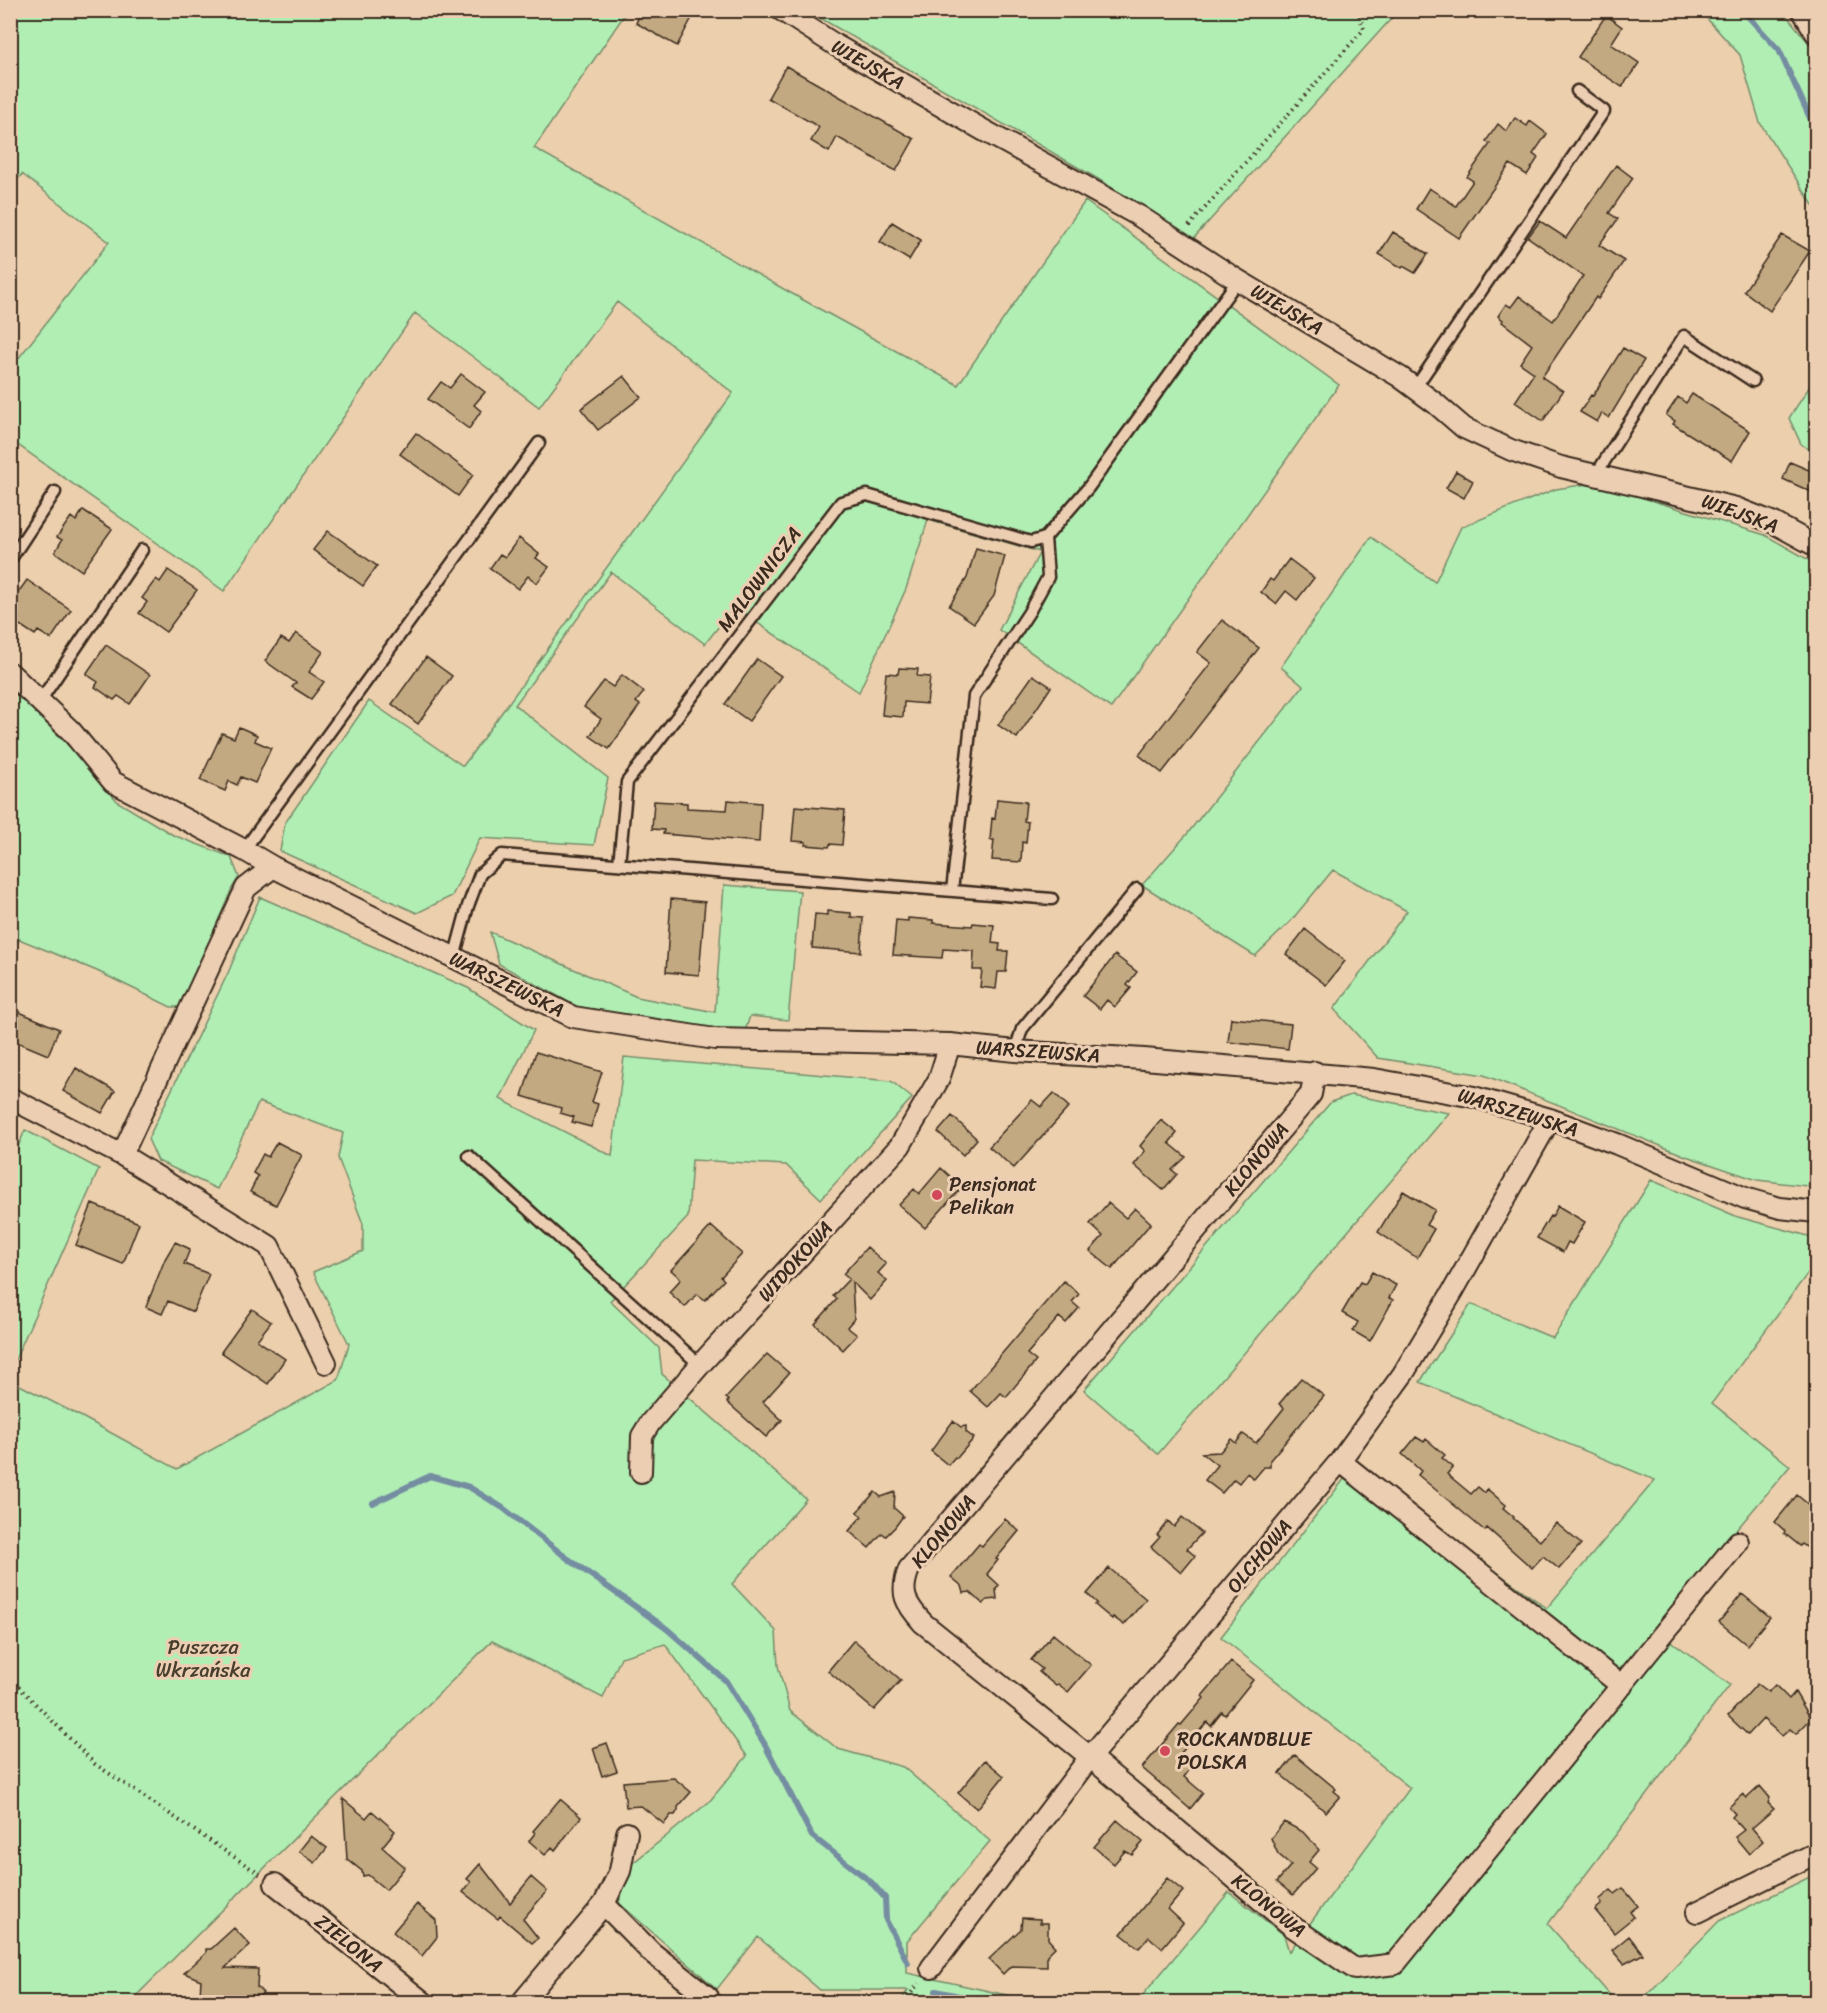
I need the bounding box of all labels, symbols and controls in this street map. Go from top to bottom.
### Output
street label: WIEJSKA [825,29,911,100]
street label: WIEJSKA [1244,274,1330,345]
street label: WIEJSKA [1696,483,1783,544]
street label: MALOWNICZA [708,519,811,640]
street label: WARSZEWSKA [443,941,570,1027]
street label: WARSZEWSKA [975,1030,1101,1073]
street label: WARSZEWSKA [1453,1078,1582,1147]
street label: KLONOWA [1215,1114,1298,1204]
place label: Pensjonat Pelikan [949,1167,1037,1225]
marker: Pensjonat Pelikan [930,1188,944,1202]
street label: WIDOKOWA [749,1212,842,1310]
street label: KLONOWA [902,1486,985,1576]
street label: OLCHOWA [1217,1511,1301,1602]
park label: Puszcza Wkrzańska [156,1630,251,1688]
place label: ROCKANDBLUE POLSKA [1177,1722,1313,1780]
marker: ROCKANDBLUE POLSKA [1158,1744,1172,1758]
street label: KLONOWA [1223,1864,1314,1947]
street label: ZIELONA [306,1905,391,1982]

